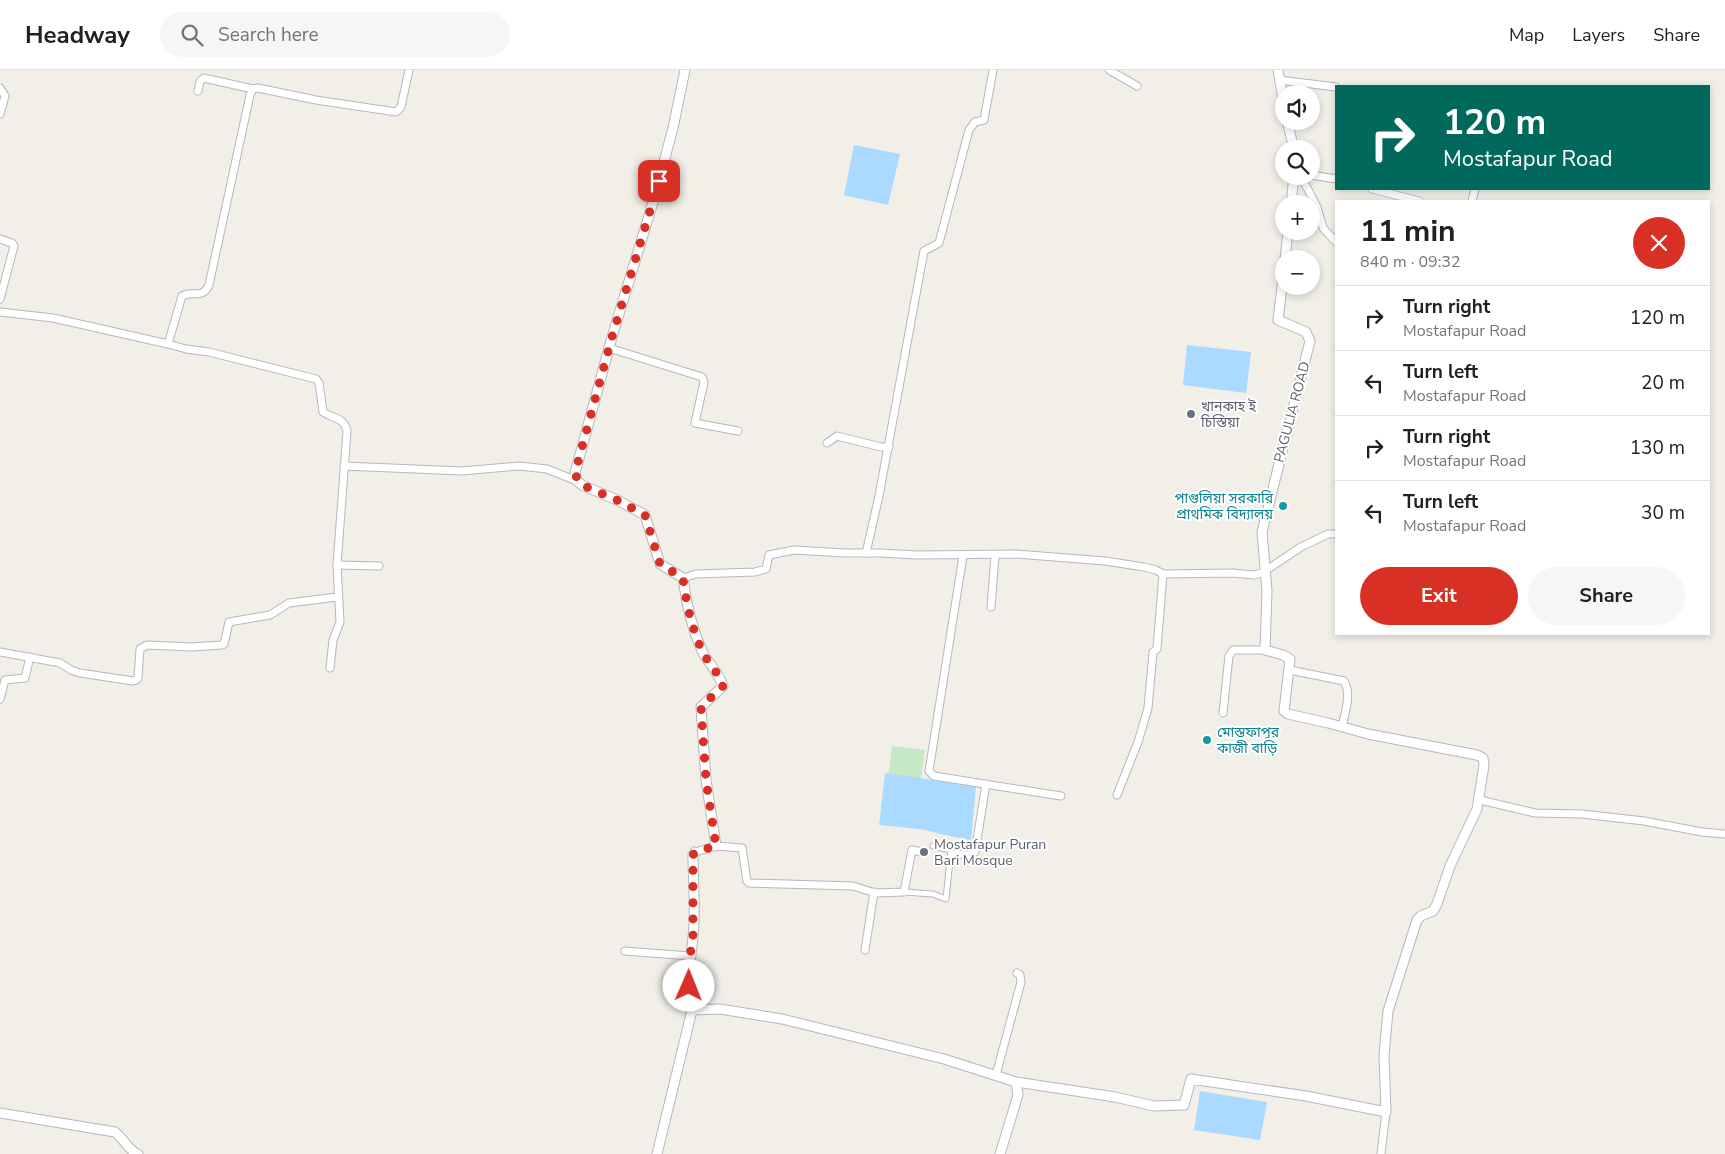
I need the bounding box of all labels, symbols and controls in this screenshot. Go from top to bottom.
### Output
search box [160,12,510,57]
text: Headway [25,19,130,51]
icon: search [178,21,206,49]
text: Search here [218,22,319,48]
text: Map [1509,23,1544,47]
text: Layers [1572,23,1625,47]
text: Share [1653,23,1700,47]
map controls [1275,85,1320,295]
button: sound [1275,85,1320,130]
text: 120 m [1443,99,1546,146]
icon: right [1360,105,1425,170]
button: search [1275,140,1320,185]
text: Mostafapur Road [1443,144,1613,174]
pin [638,160,680,202]
icon: arrive [645,167,673,195]
button: + [1275,195,1320,240]
text: 11 min [1360,211,1456,252]
button: close [1633,217,1685,269]
button: − [1275,250,1320,295]
text: 840 m · 09:32 [1360,251,1461,273]
text: Turn right [1403,294,1490,320]
icon: right [1360,304,1388,332]
text: 120 m [1630,305,1685,331]
text: Mostafapur Road [1403,320,1526,342]
street label: PAGULIA ROAD [1269,359,1315,465]
text: Turn left [1403,359,1478,385]
icon: left [1360,369,1388,397]
text: 20 m [1641,370,1685,396]
text: Mostafapur Road [1403,385,1526,407]
place label: খানকাহ ই চিস্তিয়া [1200,397,1257,432]
marker: খানকাহ ই চিস্তিয়া [1185,408,1197,420]
text: Turn right [1403,424,1490,450]
icon: right [1360,434,1388,462]
text: 130 m [1630,435,1685,461]
text: Mostafapur Road [1403,450,1526,472]
place label: পাগুলিয়া সরকারি প্রাথমিক বিদ্যালয় [1174,489,1274,524]
text: Turn left [1403,489,1478,515]
icon: left [1360,499,1388,527]
marker: পাগুলিয়া সরকারি প্রাথমিক বিদ্যালয় [1277,500,1289,512]
text: 30 m [1641,500,1685,526]
text: Mostafapur Road [1403,515,1526,537]
button: Exit [1360,567,1518,625]
button: Share [1528,567,1685,625]
place label: মোস্তফাপুর কাজী বাড়ি [1216,723,1280,758]
marker: মোস্তফাপুর কাজী বাড়ি [1201,734,1213,746]
place label: Mostafapur Puran Bari Mosque [934,835,1046,870]
marker: Mostafapur Puran Bari Mosque [918,846,930,858]
position arrow [662,959,714,1011]

